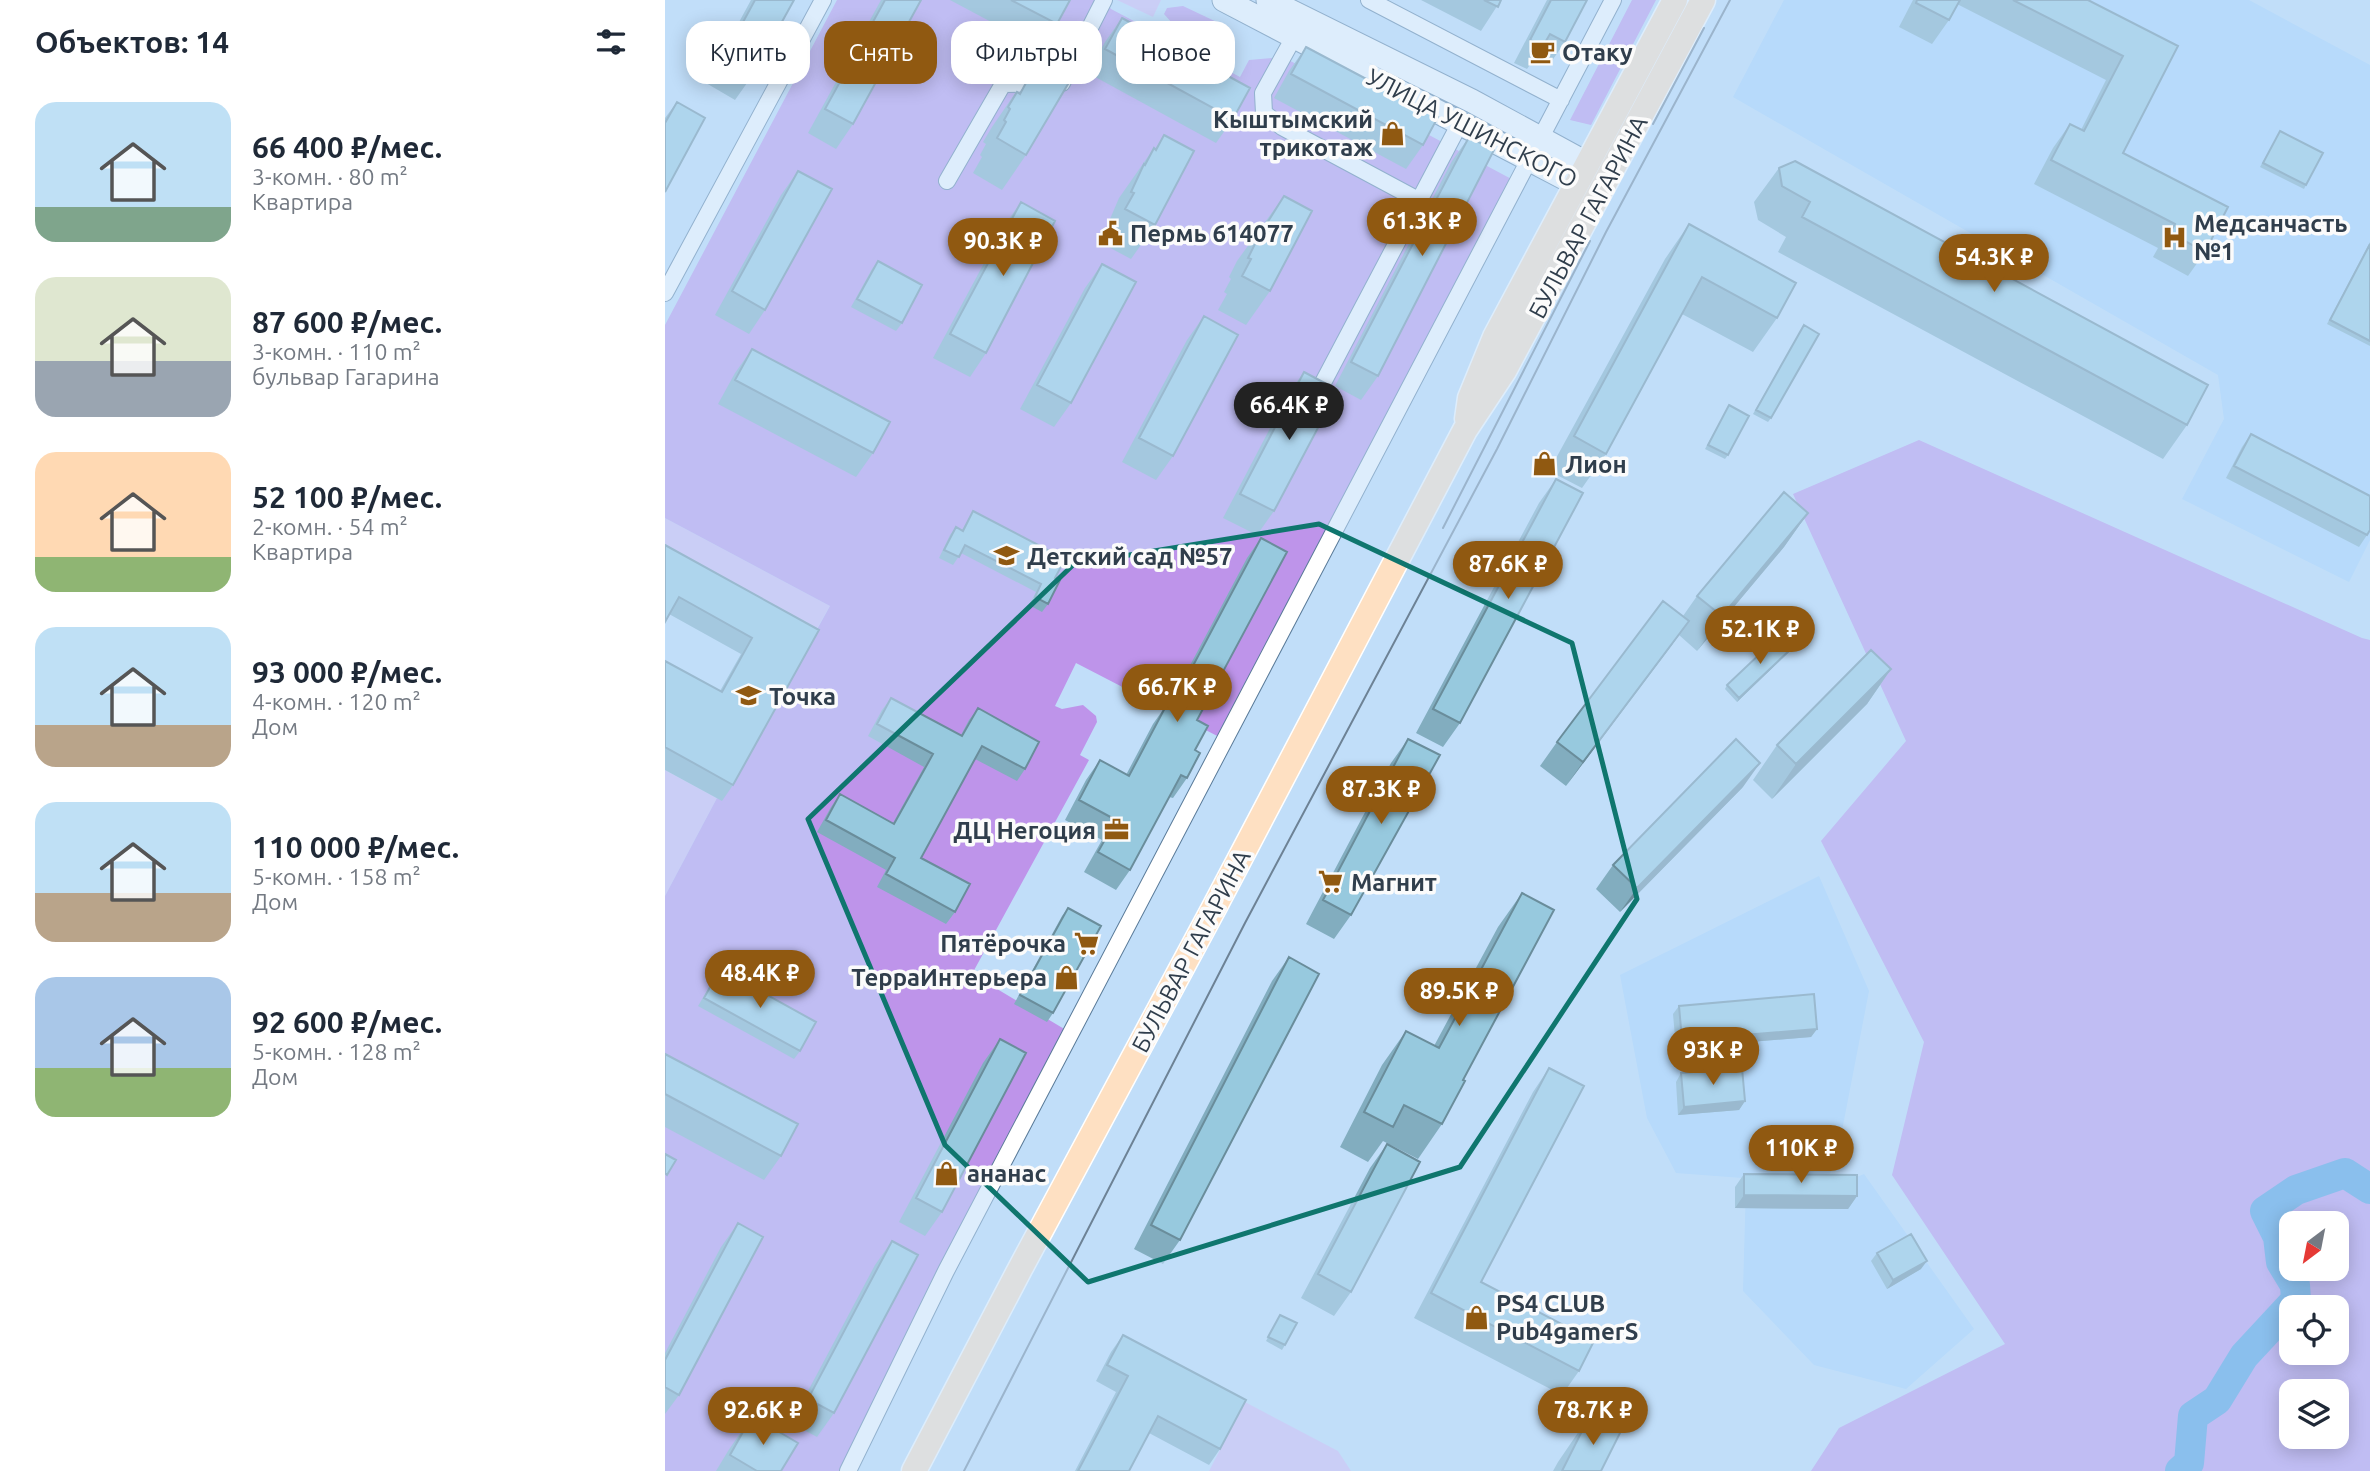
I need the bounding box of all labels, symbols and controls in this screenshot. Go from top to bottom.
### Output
chip: Купить [686,21,810,84]
chip: Снять [824,21,937,84]
chip: Фильтры [951,21,1102,84]
chip: Новое [1116,21,1235,84]
icon: filters [592,23,630,61]
text: Объектов: 14 [35,25,229,59]
cafe icon: Отаку [1528,38,1556,66]
place label: Отаку [1562,39,1633,66]
street label: УЛИЦА УШИНСКОГО [1362,63,1582,193]
place label: Кыштымский трикотаж [1213,106,1373,161]
street label: БУЛЬВАР ГАГАРИНА [1523,111,1653,323]
shop icon: Кыштымский трикотаж [1379,119,1407,147]
icon: home [91,130,175,214]
text: 66 400 ₽/мес. [252,130,442,164]
text: 3-комн. · 80 m² [252,164,408,189]
text: Квартира [252,189,353,214]
pin: 61.3K ₽ [1357,198,1487,258]
text: 61.3K ₽ [1383,208,1461,233]
place label: Медсанчасть №1 [2194,210,2348,265]
pin: 90.3K ₽ [938,218,1068,278]
public building icon: Пермь 614077 [1096,219,1124,247]
place label: Пермь 614077 [1130,220,1294,247]
hospital icon: Медсанчасть №1 [2160,223,2188,251]
text: 90.3K ₽ [964,228,1042,253]
pin: 54.3K ₽ [1929,234,2059,294]
text: 54.3K ₽ [1955,244,2033,269]
icon: home [91,305,175,389]
text: 87 600 ₽/мес. [252,305,442,339]
text: 3-комн. · 110 m² [252,339,421,364]
text: бульвар Гагарина [252,364,439,389]
pin: 66.4K ₽ [1224,382,1354,442]
text: 66.4K ₽ [1250,392,1328,417]
shop icon: Лион [1531,450,1559,478]
place label: Лион [1565,451,1627,478]
icon: home [91,480,175,564]
text: 52 100 ₽/мес. [252,480,442,514]
text: 2-комн. · 54 m² [252,514,408,539]
text: Квартира [252,539,353,564]
school or university icon: Детский сад №57 [993,542,1021,570]
pin: 87.6K ₽ [1443,542,1573,601]
place label: Детский сад №57 [1027,543,1233,570]
text: 87.6K ₽ [1469,551,1547,576]
pin: 52.1K ₽ [1695,606,1825,666]
text: 52.1K ₽ [1721,616,1799,641]
icon: home [91,655,175,739]
text: 93 000 ₽/мес. [252,655,442,689]
pin: 66.7K ₽ [1112,664,1242,724]
text: 66.7K ₽ [1138,674,1216,699]
school or university icon: Точка [735,682,763,710]
place label: Точка [769,683,836,710]
text: 4-комн. · 120 m² [252,689,421,714]
text: Дом [252,714,298,739]
pin: 87.3K ₽ [1316,766,1446,826]
text: 87.3K ₽ [1342,776,1420,801]
office icon: ДЦ Негоция [1102,816,1130,844]
place label: ДЦ Негоция [953,817,1096,844]
icon: home [91,830,175,914]
text: 110 000 ₽/мес. [252,830,459,864]
street label: БУЛЬВАР ГАГАРИНА [1126,845,1256,1057]
text: 5-комн. · 158 m² [252,864,421,889]
supermarket icon: Магнит [1317,868,1345,896]
place label: Магнит [1351,869,1437,896]
text: Дом [252,889,298,914]
supermarket icon: Пятёрочка [1072,929,1100,957]
place label: Пятёрочка [940,930,1066,957]
pin: 48.4K ₽ [695,950,825,1010]
text: 48.4K ₽ [721,960,799,985]
shop icon: ТерраИнтерьера [1053,963,1081,991]
place label: ТерраИнтерьера [851,964,1047,991]
pin: 89.5K ₽ [1394,968,1524,1028]
text: 89.5K ₽ [1420,978,1498,1003]
icon: home [91,1005,175,1089]
text: 92 600 ₽/мес. [252,1005,442,1039]
pin: 93K ₽ [1664,1028,1762,1087]
text: 93K ₽ [1683,1037,1743,1062]
text: 5-комн. · 128 m² [252,1039,421,1064]
text: Дом [252,1064,298,1089]
pin: 110K ₽ [1744,1126,1858,1185]
text: 110K ₽ [1765,1135,1837,1160]
shop icon: ананас [933,1159,961,1187]
place label: ананас [967,1160,1046,1187]
north arrow [2279,1211,2349,1281]
map controls [2279,1211,2349,1449]
place label: PS4 CLUB Pub4gamerS [1496,1290,1638,1345]
button: locate [2279,1295,2349,1365]
shop icon: PS4 CLUB Pub4gamerS [1462,1303,1490,1331]
button: layers [2279,1379,2349,1449]
pin: 92.6K ₽ [698,1388,828,1447]
pin: 78.7K ₽ [1528,1388,1658,1447]
text: 92.6K ₽ [724,1397,802,1422]
text: 78.7K ₽ [1554,1397,1632,1422]

